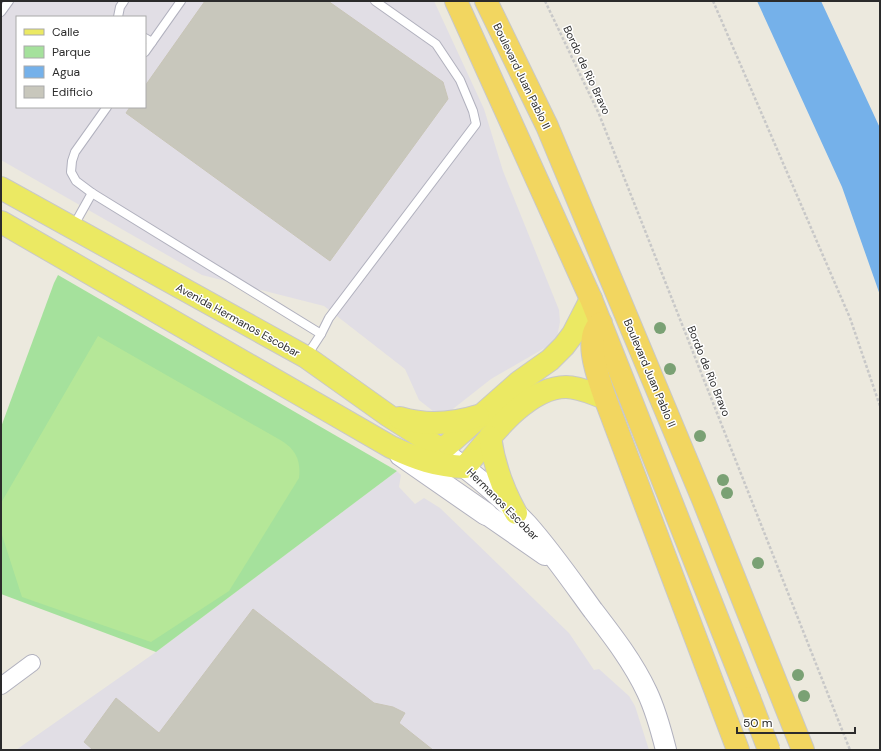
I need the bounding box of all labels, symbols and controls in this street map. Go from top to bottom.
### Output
legend [16,16,146,108]
street label: Boulevard Juan Pablo II [490,21,554,131]
street label: Bordo de Rio Bravo [560,23,614,117]
text: Calle [52,24,79,40]
text: Parque [52,44,91,60]
text: Agua [52,64,80,80]
text: Edificio [52,84,93,100]
street label: Avenida Hermanos Escobar [174,280,302,360]
street label: Boulevard Juan Pablo II [621,317,679,429]
street label: Bordo de Rio Bravo [684,324,734,418]
street label: Hermanos Escobar [464,465,542,543]
scale bar [737,709,855,735]
text: 50 m [743,715,772,731]

